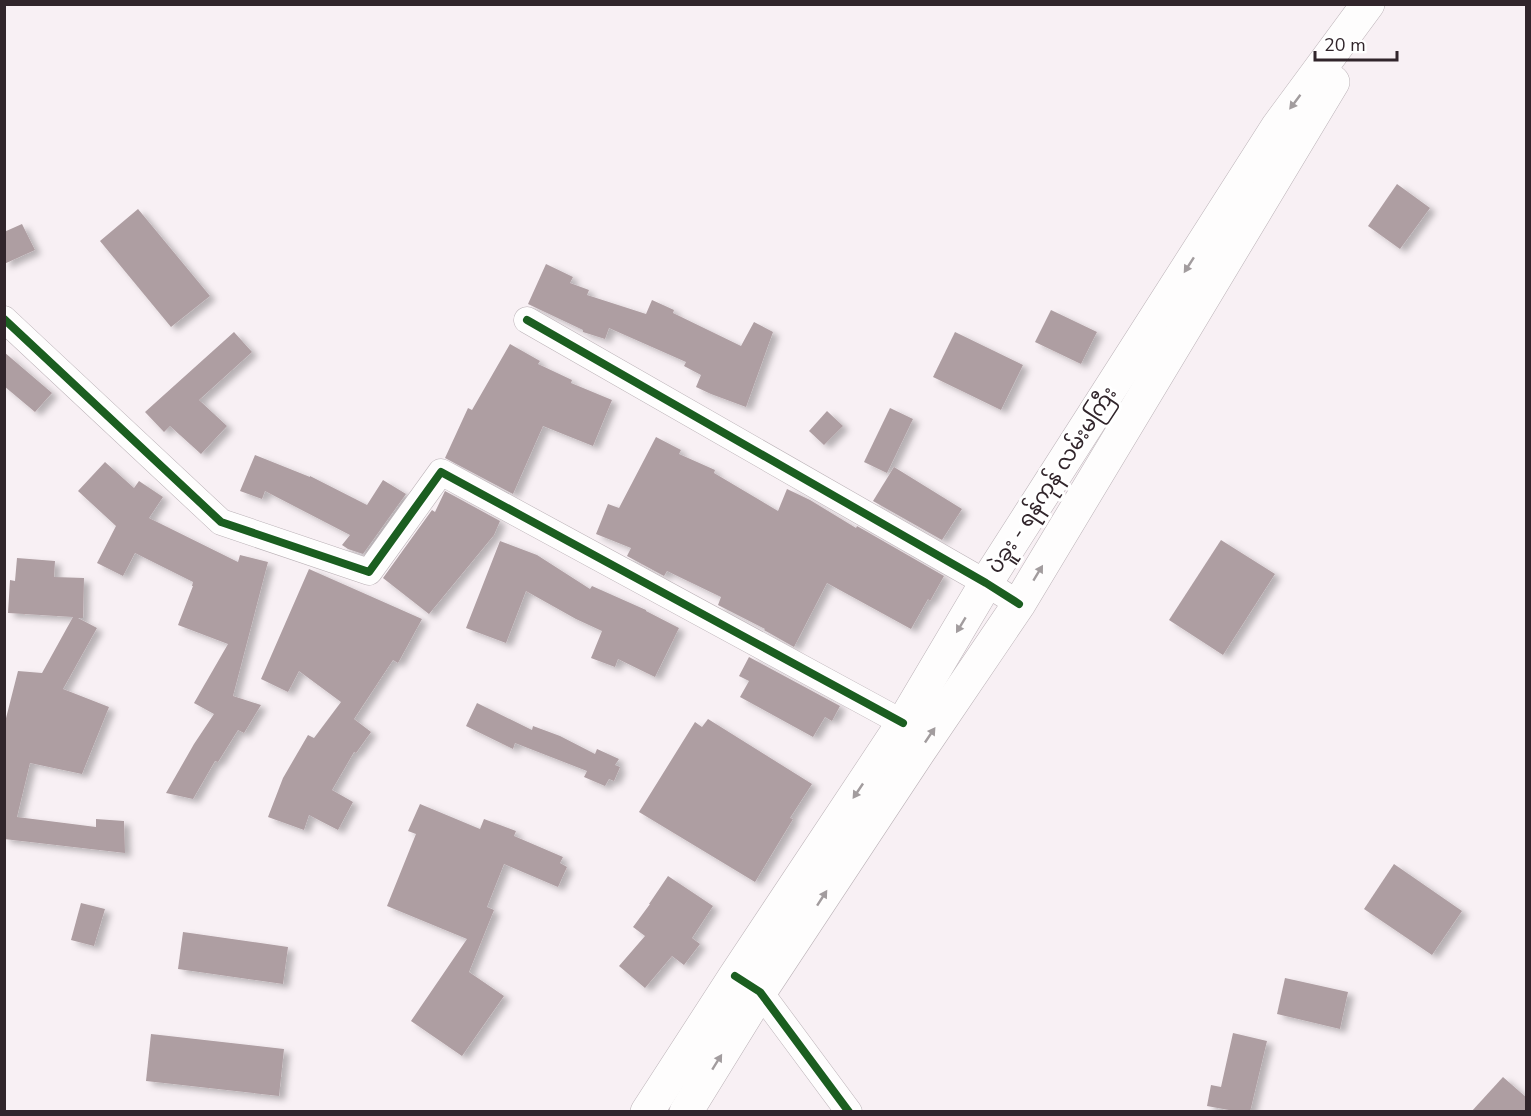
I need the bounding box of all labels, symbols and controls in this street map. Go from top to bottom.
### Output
scale bar [1315,24,1398,62]
text: 20 m [1324,33,1366,57]
one-way arrow [1290,95,1302,110]
one-way arrow [1183,257,1194,274]
street label: ပဲခူး - ရန်ကုန် လမ်းမကြီး [979,380,1126,581]
one-way arrow [1032,565,1043,581]
one-way arrow [956,617,966,634]
one-way arrow [924,727,935,743]
one-way arrow [852,782,864,798]
one-way arrow [816,890,828,906]
one-way arrow [711,1054,722,1070]

